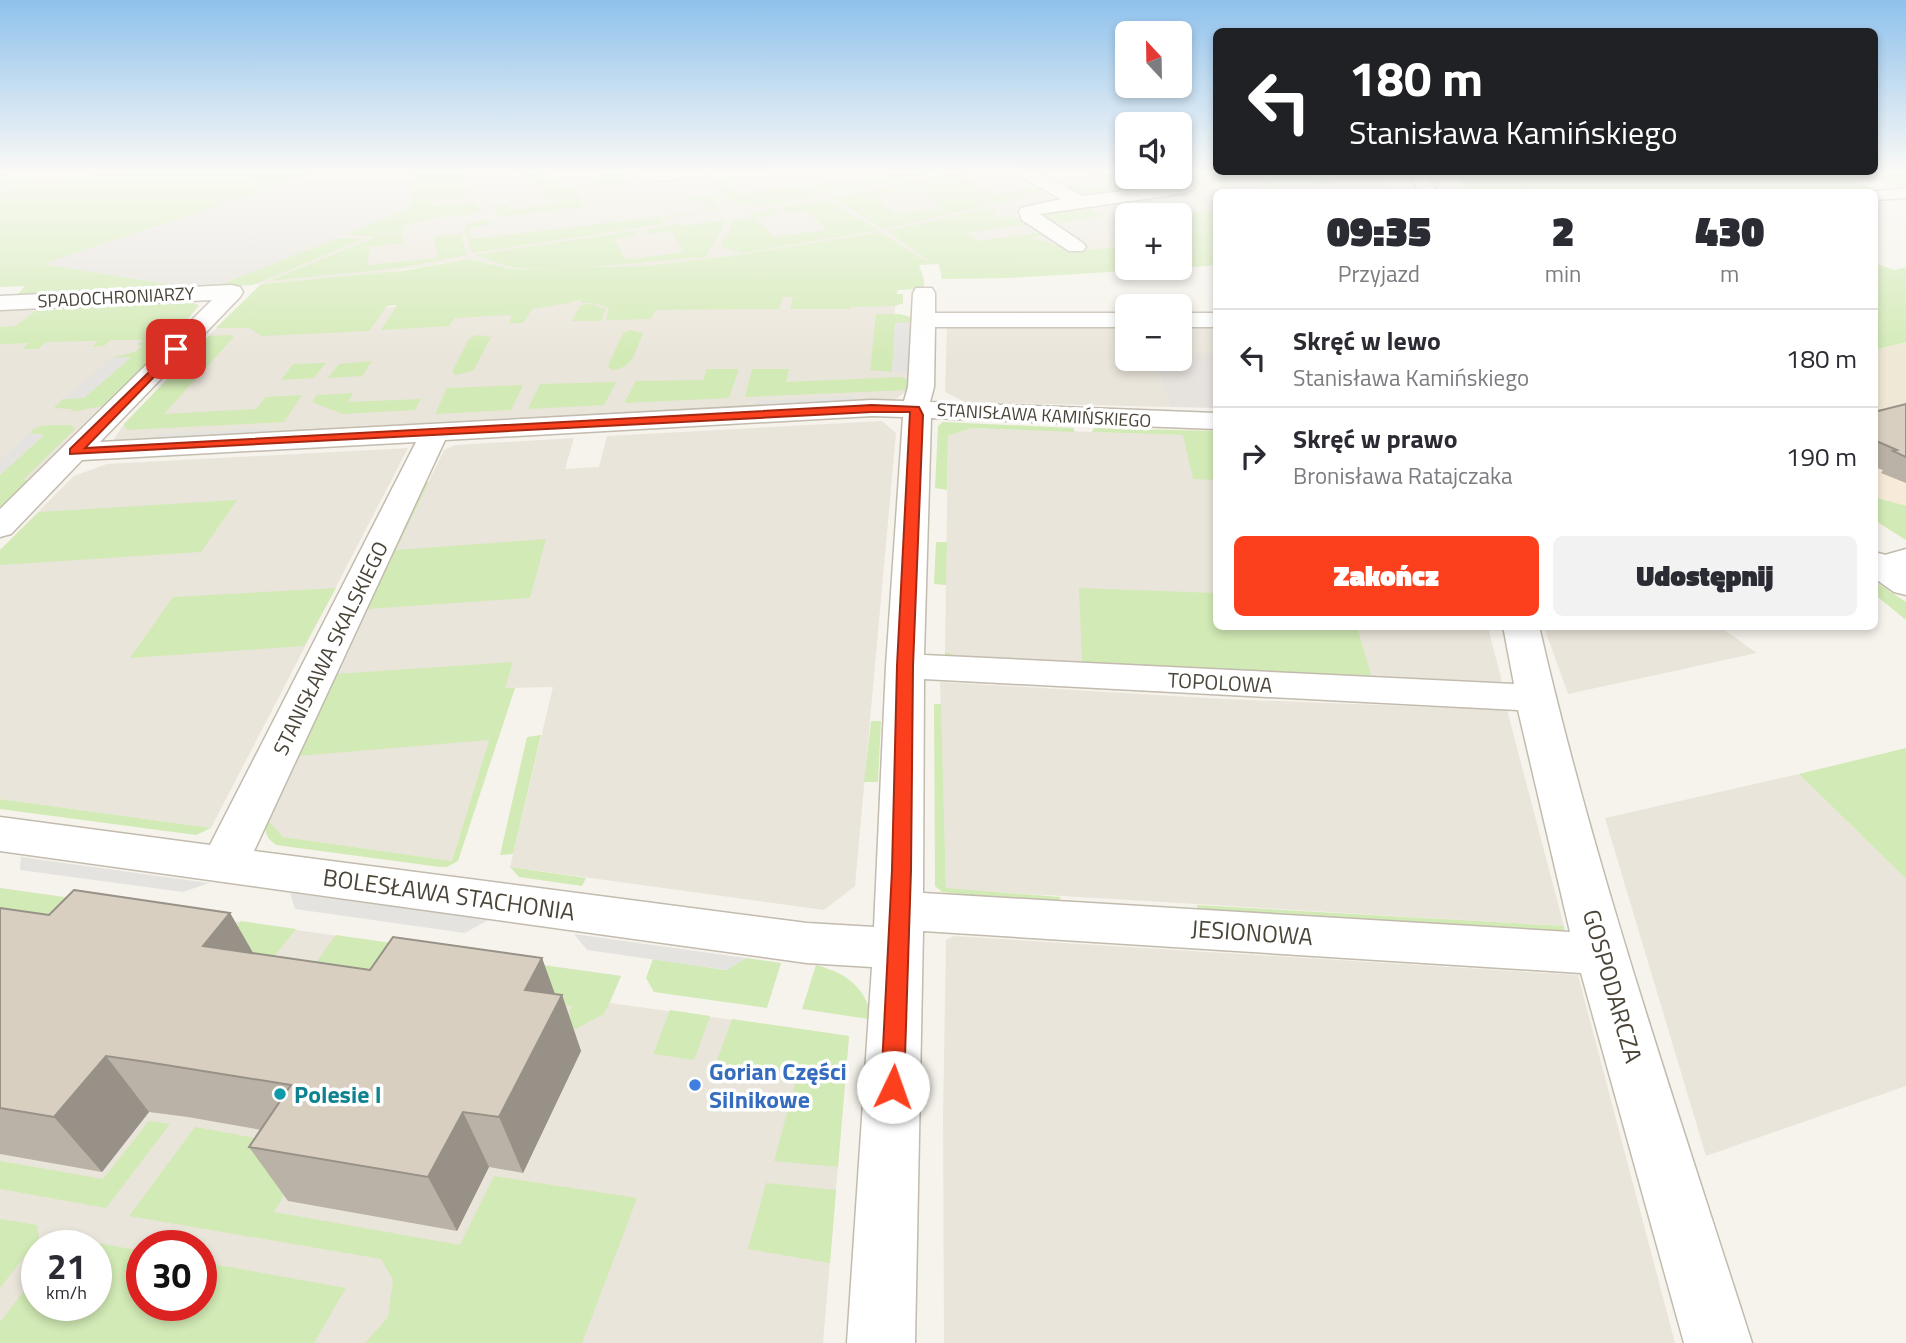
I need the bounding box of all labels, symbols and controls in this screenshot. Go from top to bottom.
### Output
north arrow [1115,21,1192,98]
map controls [1115,21,1192,371]
text: 180 m [1349,40,1483,115]
icon: left [1234,56,1325,147]
text: Stanisława Kamińskiego [1349,108,1678,156]
button: sound [1115,112,1192,189]
text: 09:35 [1327,198,1431,262]
text: 2 [1552,198,1575,262]
text: 430 [1695,198,1764,262]
button: + [1115,203,1192,280]
text: Przyjazd [1338,256,1420,291]
text: min [1545,256,1581,291]
text: m [1720,256,1739,291]
street label: SPADOCHRONIARZY [37,279,195,315]
button: − [1115,294,1192,371]
pin [146,319,206,379]
text: Skręć w lewo [1293,321,1441,360]
icon: arrive [157,330,195,368]
icon: left [1234,339,1272,377]
text: 180 m [1786,339,1857,378]
text: Stanisława Kamińskiego [1293,360,1529,395]
street label: STANISŁAWA KAMIŃSKIEGO [936,396,1152,434]
text: Skręć w prawo [1293,419,1458,458]
icon: right [1234,437,1272,475]
text: 190 m [1786,437,1857,476]
text: Bronisława Ratajczaka [1293,458,1513,493]
street label: STANISŁAWA SKALSKIEGO [264,535,396,761]
button: Zakończ [1234,536,1539,616]
button: Udostępnij [1553,536,1857,616]
street label: TOPOLOWA [1167,663,1274,701]
street label: BOLESŁAWA STACHONIA [321,858,577,930]
street label: GOSPODARCZA [1574,905,1652,1067]
street label: JESIONOWA [1190,910,1314,954]
position arrow [856,1050,930,1124]
place label: Gorian Części Silnikowe [709,1053,847,1117]
place label: Polesie I [294,1076,382,1112]
marker: Gorian Części Silnikowe [687,1077,703,1093]
marker: Polesie I [272,1086,288,1102]
speed limit sign: 30 [126,1230,217,1321]
text: 21 [47,1239,86,1293]
text: km/h [46,1279,87,1306]

